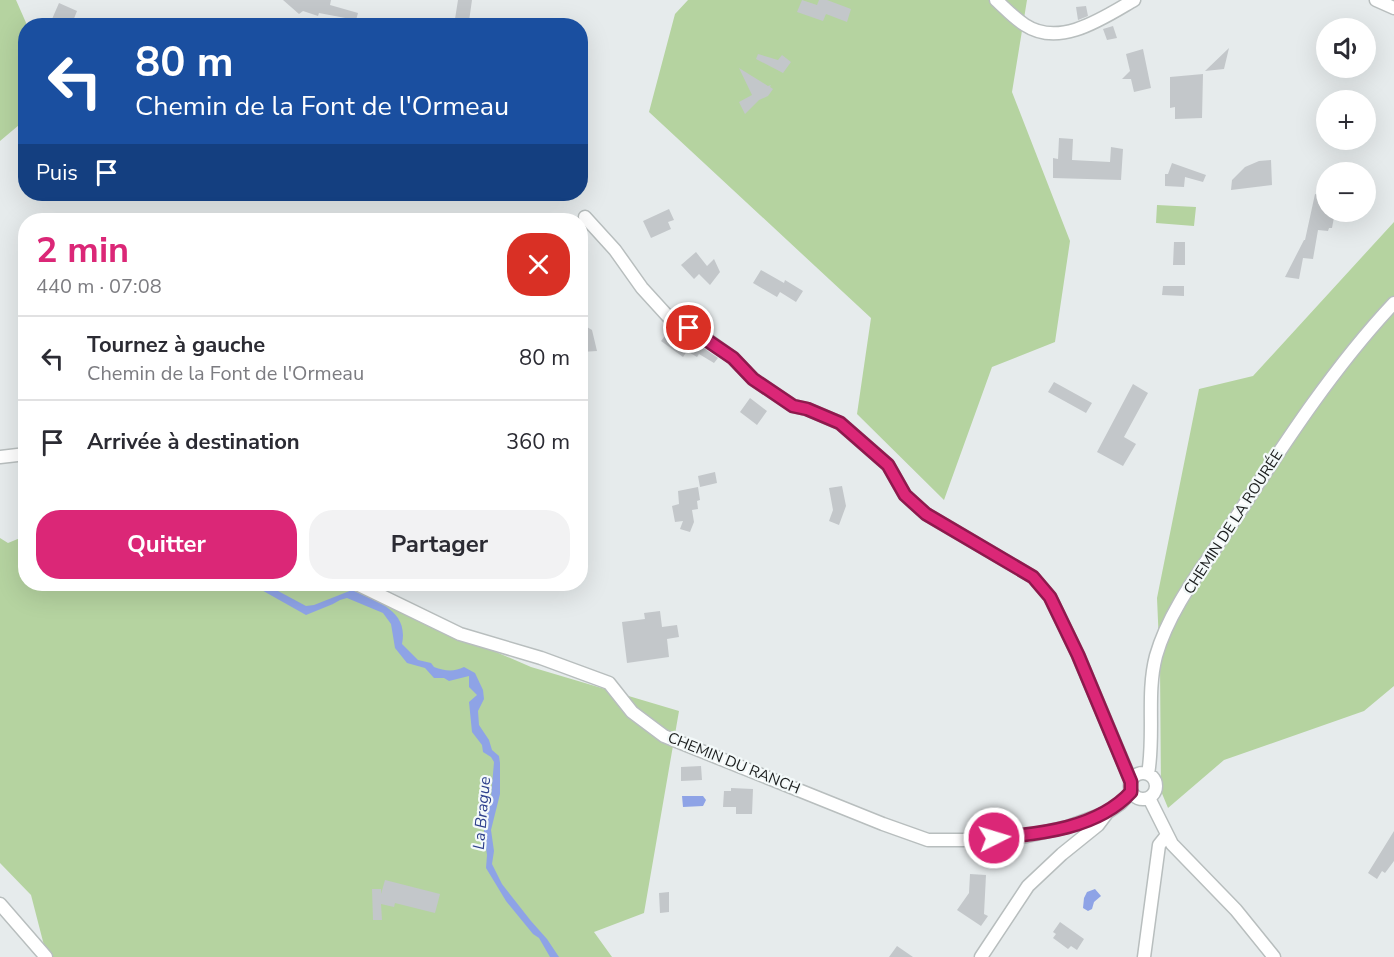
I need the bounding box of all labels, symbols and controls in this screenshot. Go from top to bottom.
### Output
map controls [1316,18,1376,222]
button: sound [1316,18,1376,78]
text: 80 m [135,34,234,91]
icon: left [36,42,114,120]
text: Chemin de la Font de l'Ormeau [135,88,509,125]
button: + [1316,90,1376,150]
icon: arrive [90,156,123,189]
text: Puis [36,158,78,188]
button: − [1316,162,1376,222]
text: 2 min [36,226,129,275]
button: close [507,233,570,296]
text: 440 m · 07:08 [36,273,162,300]
pin [663,302,714,353]
icon: arrive [672,311,705,344]
text: Tournez à gauche [87,330,265,360]
icon: left [36,342,69,375]
text: 80 m [519,343,570,373]
text: Chemin de la Font de l'Ormeau [87,360,364,387]
icon: arrive [36,426,69,459]
text: Arrivée à destination [87,427,300,457]
text: 360 m [506,427,570,457]
street label: CHEMIN DE LA ROURÉE [1179,446,1287,598]
button: Quitter [36,510,297,579]
button: Partager [309,510,570,579]
street label: CHEMIN DU RANCH [665,727,803,799]
water label: La Brague [468,775,496,850]
position arrow [962,806,1026,870]

